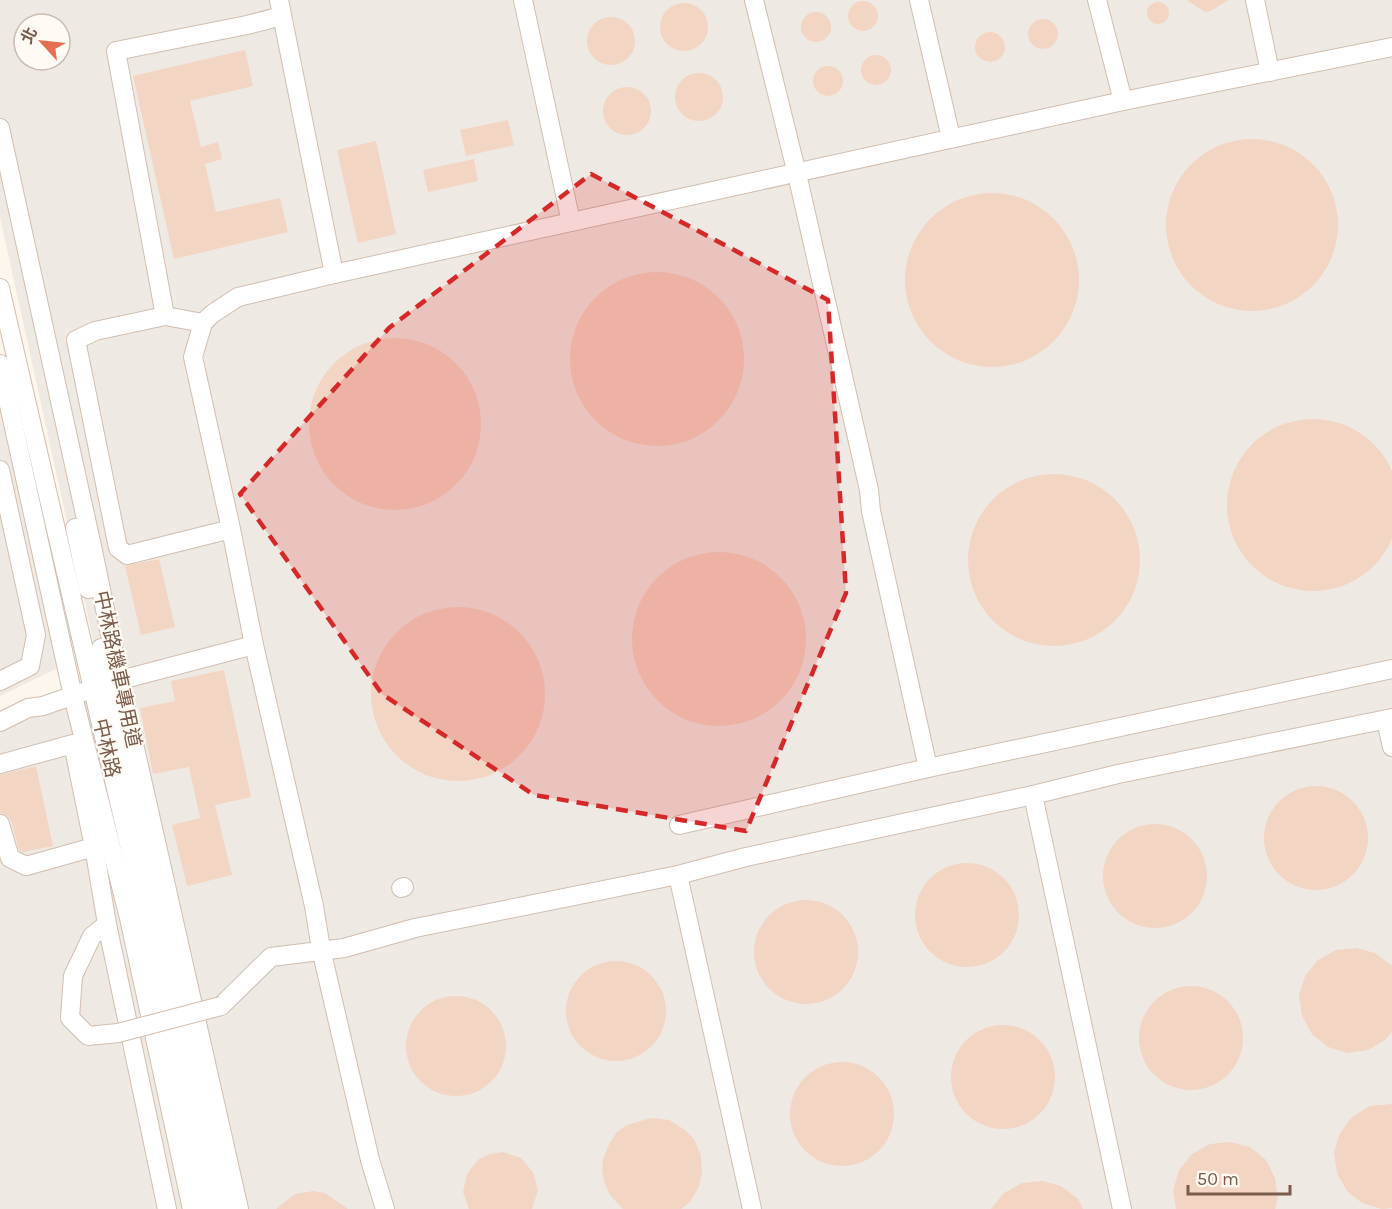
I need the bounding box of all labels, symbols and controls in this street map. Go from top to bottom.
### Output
north arrow [12,12,72,72]
text: 北 [17,24,41,47]
street label: 中林路機車專用道 [90,588,146,750]
street label: 中林路 [89,716,125,780]
scale bar [1188,1158,1290,1196]
text: 50 m [1197,1168,1239,1190]

